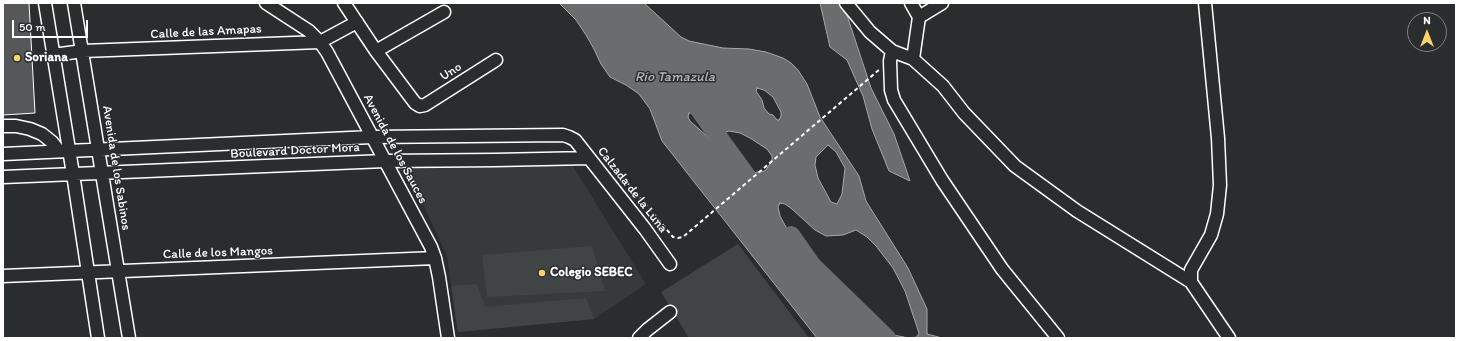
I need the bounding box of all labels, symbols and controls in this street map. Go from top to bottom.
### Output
scale bar [14,12,90,38]
north arrow [1407,12,1447,52]
text: N [1423,14,1431,27]
text: 50 m [19,20,45,34]
street label: Calle de las Amapas [150,21,262,43]
place label: Soriana [25,50,68,66]
marker: Soriana [12,53,22,63]
street label: Uno [437,59,465,85]
water label: Río Tamazula [635,69,715,85]
street label: Avenida de los Sauces [359,91,431,207]
street label: Avenida de los Sabinos [98,104,134,232]
street label: Boulevard Doctor Mora [230,140,360,162]
street label: Calzada de la Luna [594,144,670,236]
street label: Calle de los Mangos [163,243,273,263]
place label: Colegio SEBEC [550,265,633,281]
marker: Colegio SEBEC [537,268,547,278]

